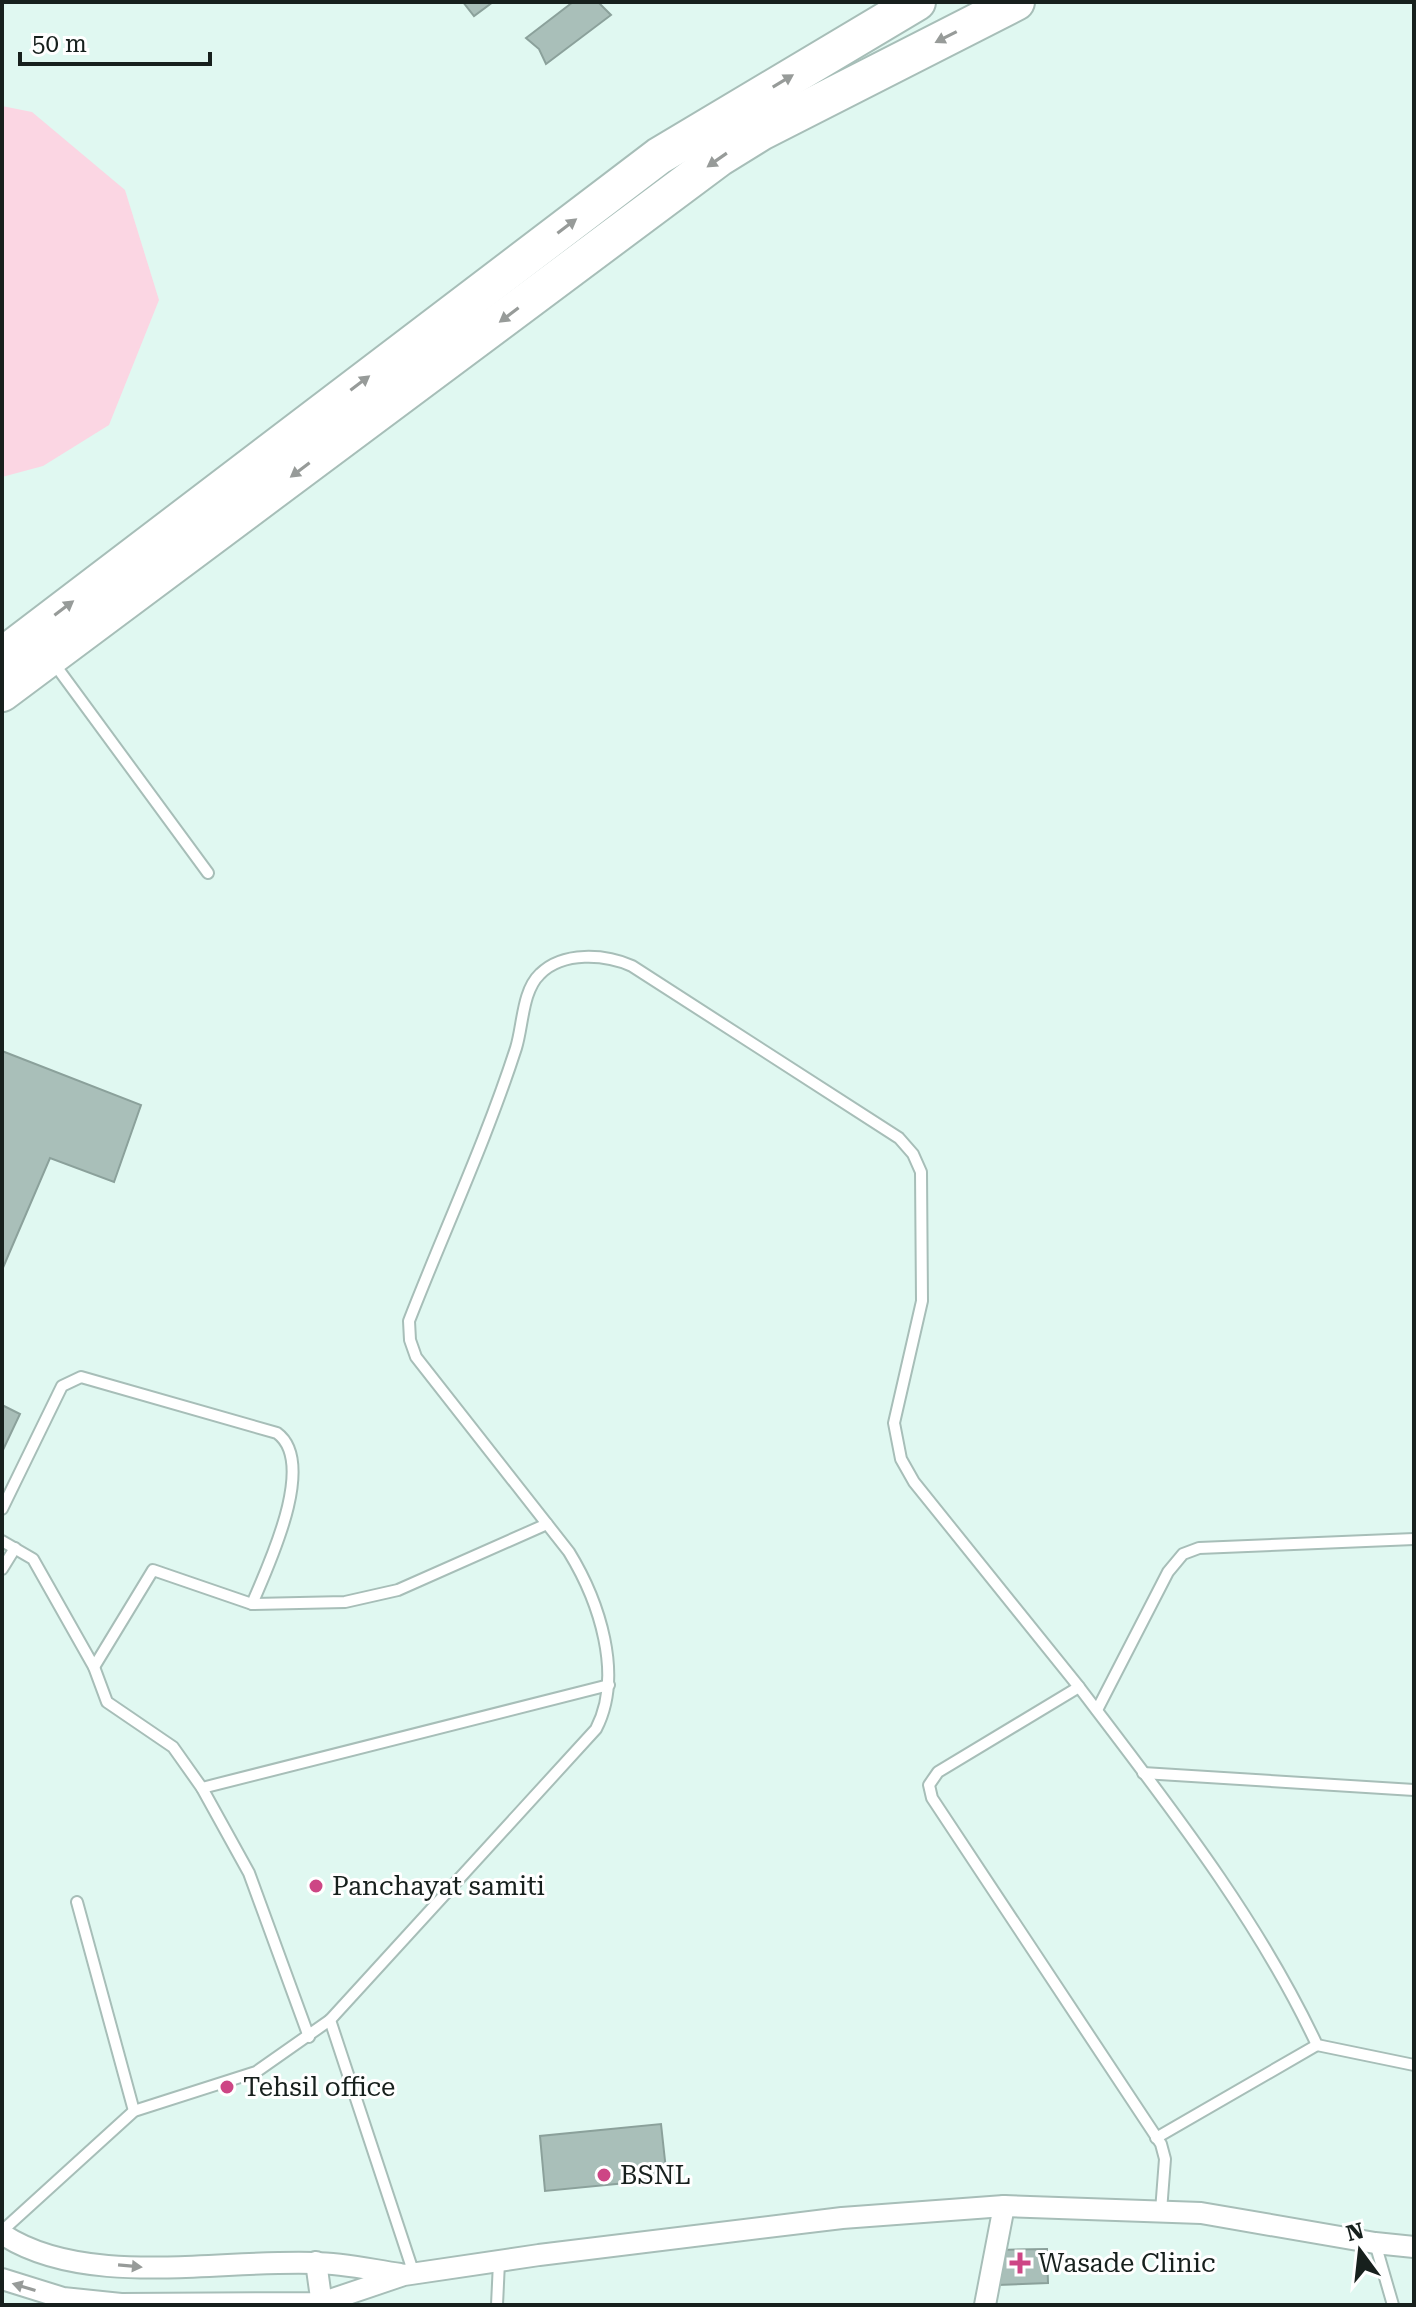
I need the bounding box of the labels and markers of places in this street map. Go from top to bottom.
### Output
place label: Panchayat samiti [332,1871,545,1901]
marker: Panchayat samiti [307,1877,325,1895]
place label: Tehsil office [243,2072,395,2102]
marker: Tehsil office [218,2078,236,2096]
place label: BSNL [620,2160,691,2190]
marker: BSNL [595,2166,613,2184]
place label: Wasade Clinic [1038,2248,1216,2278]
marker: Wasade Clinic [1009,2252,1031,2274]

